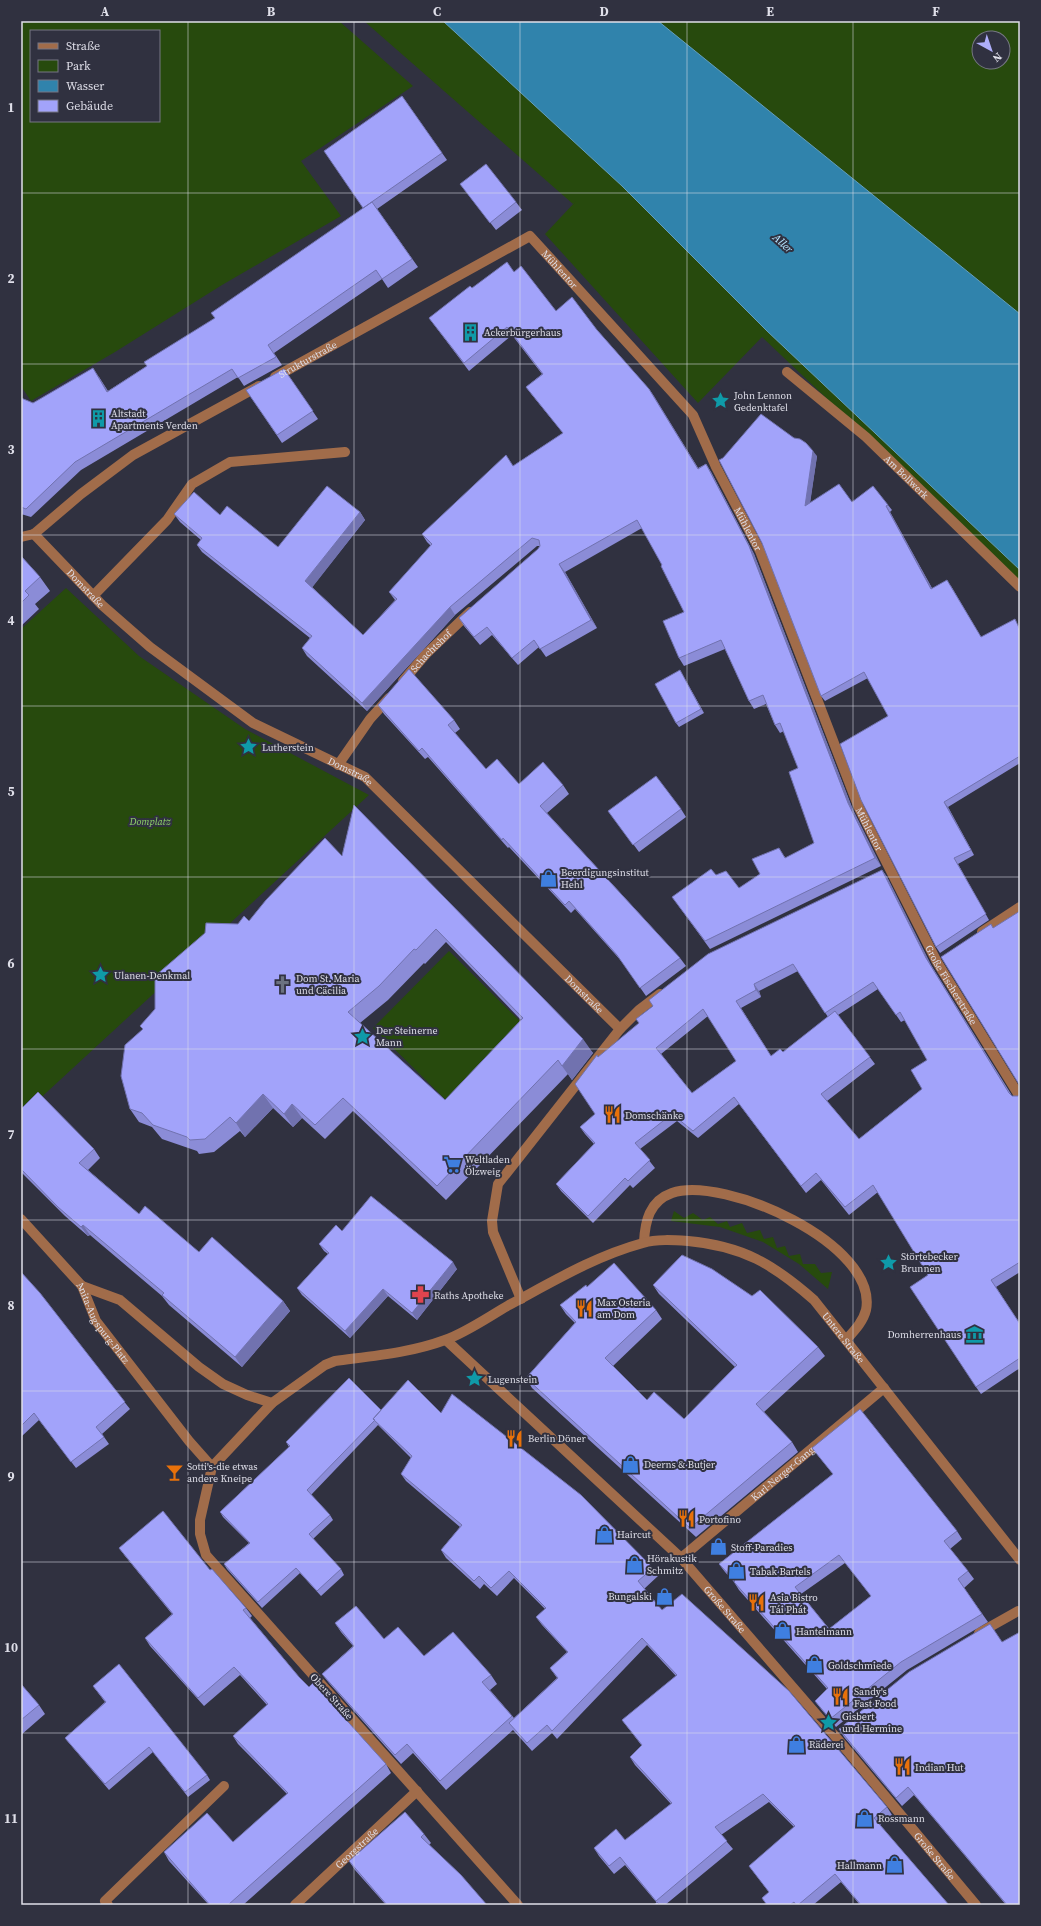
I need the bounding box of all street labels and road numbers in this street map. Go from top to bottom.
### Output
street label: Mühlentor [539,247,581,292]
street label: Strukturstraße [276,338,339,381]
street label: Am Bollwerk [881,452,932,502]
street label: Mühlentor [731,505,765,554]
street label: Domstraße [64,566,107,611]
street label: Schachtshof [407,626,456,675]
street label: Domstraße [326,754,376,789]
street label: Mühlentor [853,805,886,854]
street label: Große Fischerstraße [922,943,980,1027]
street label: Domstraße [562,972,606,1016]
street label: Anita-Augspurg-Platz [74,1279,133,1367]
street label: Untere Straße [819,1310,867,1366]
street label: Karl-Nerger-Gang [748,1443,817,1504]
street label: Große Straße [701,1583,749,1636]
street label: Obere Straße [307,1670,356,1722]
street label: Georgstraße [332,1825,381,1871]
street label: Große Straße [911,1830,958,1883]

